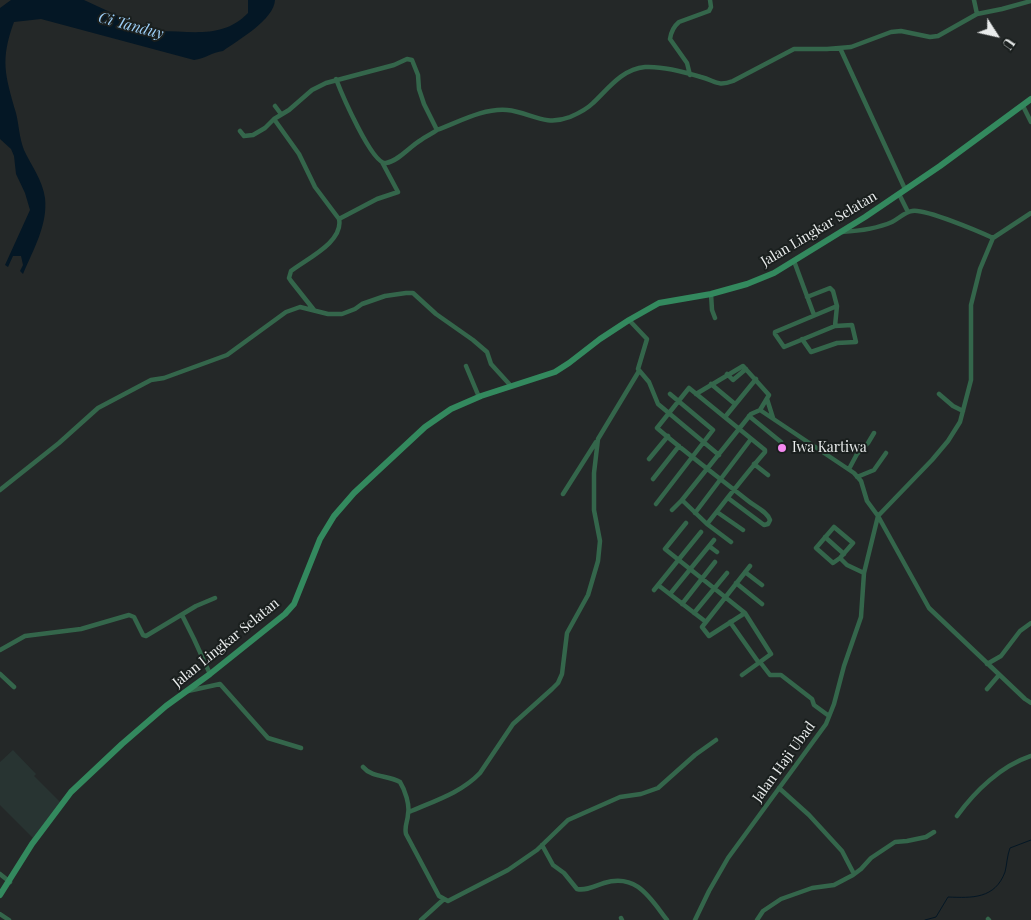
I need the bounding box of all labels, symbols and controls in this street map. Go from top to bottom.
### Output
water label: Ci Tanduy [96,9,166,43]
north arrow [971,10,1021,60]
text: U [998,34,1019,53]
street label: Jalan Lingkar Selatan [758,188,880,270]
place label: Iwa Kartiwa [792,440,867,456]
marker: Iwa Kartiwa [776,442,788,454]
street label: Jalan Lingkar Selatan [169,595,283,691]
street label: Jalan Haji Ubad [749,718,819,806]

